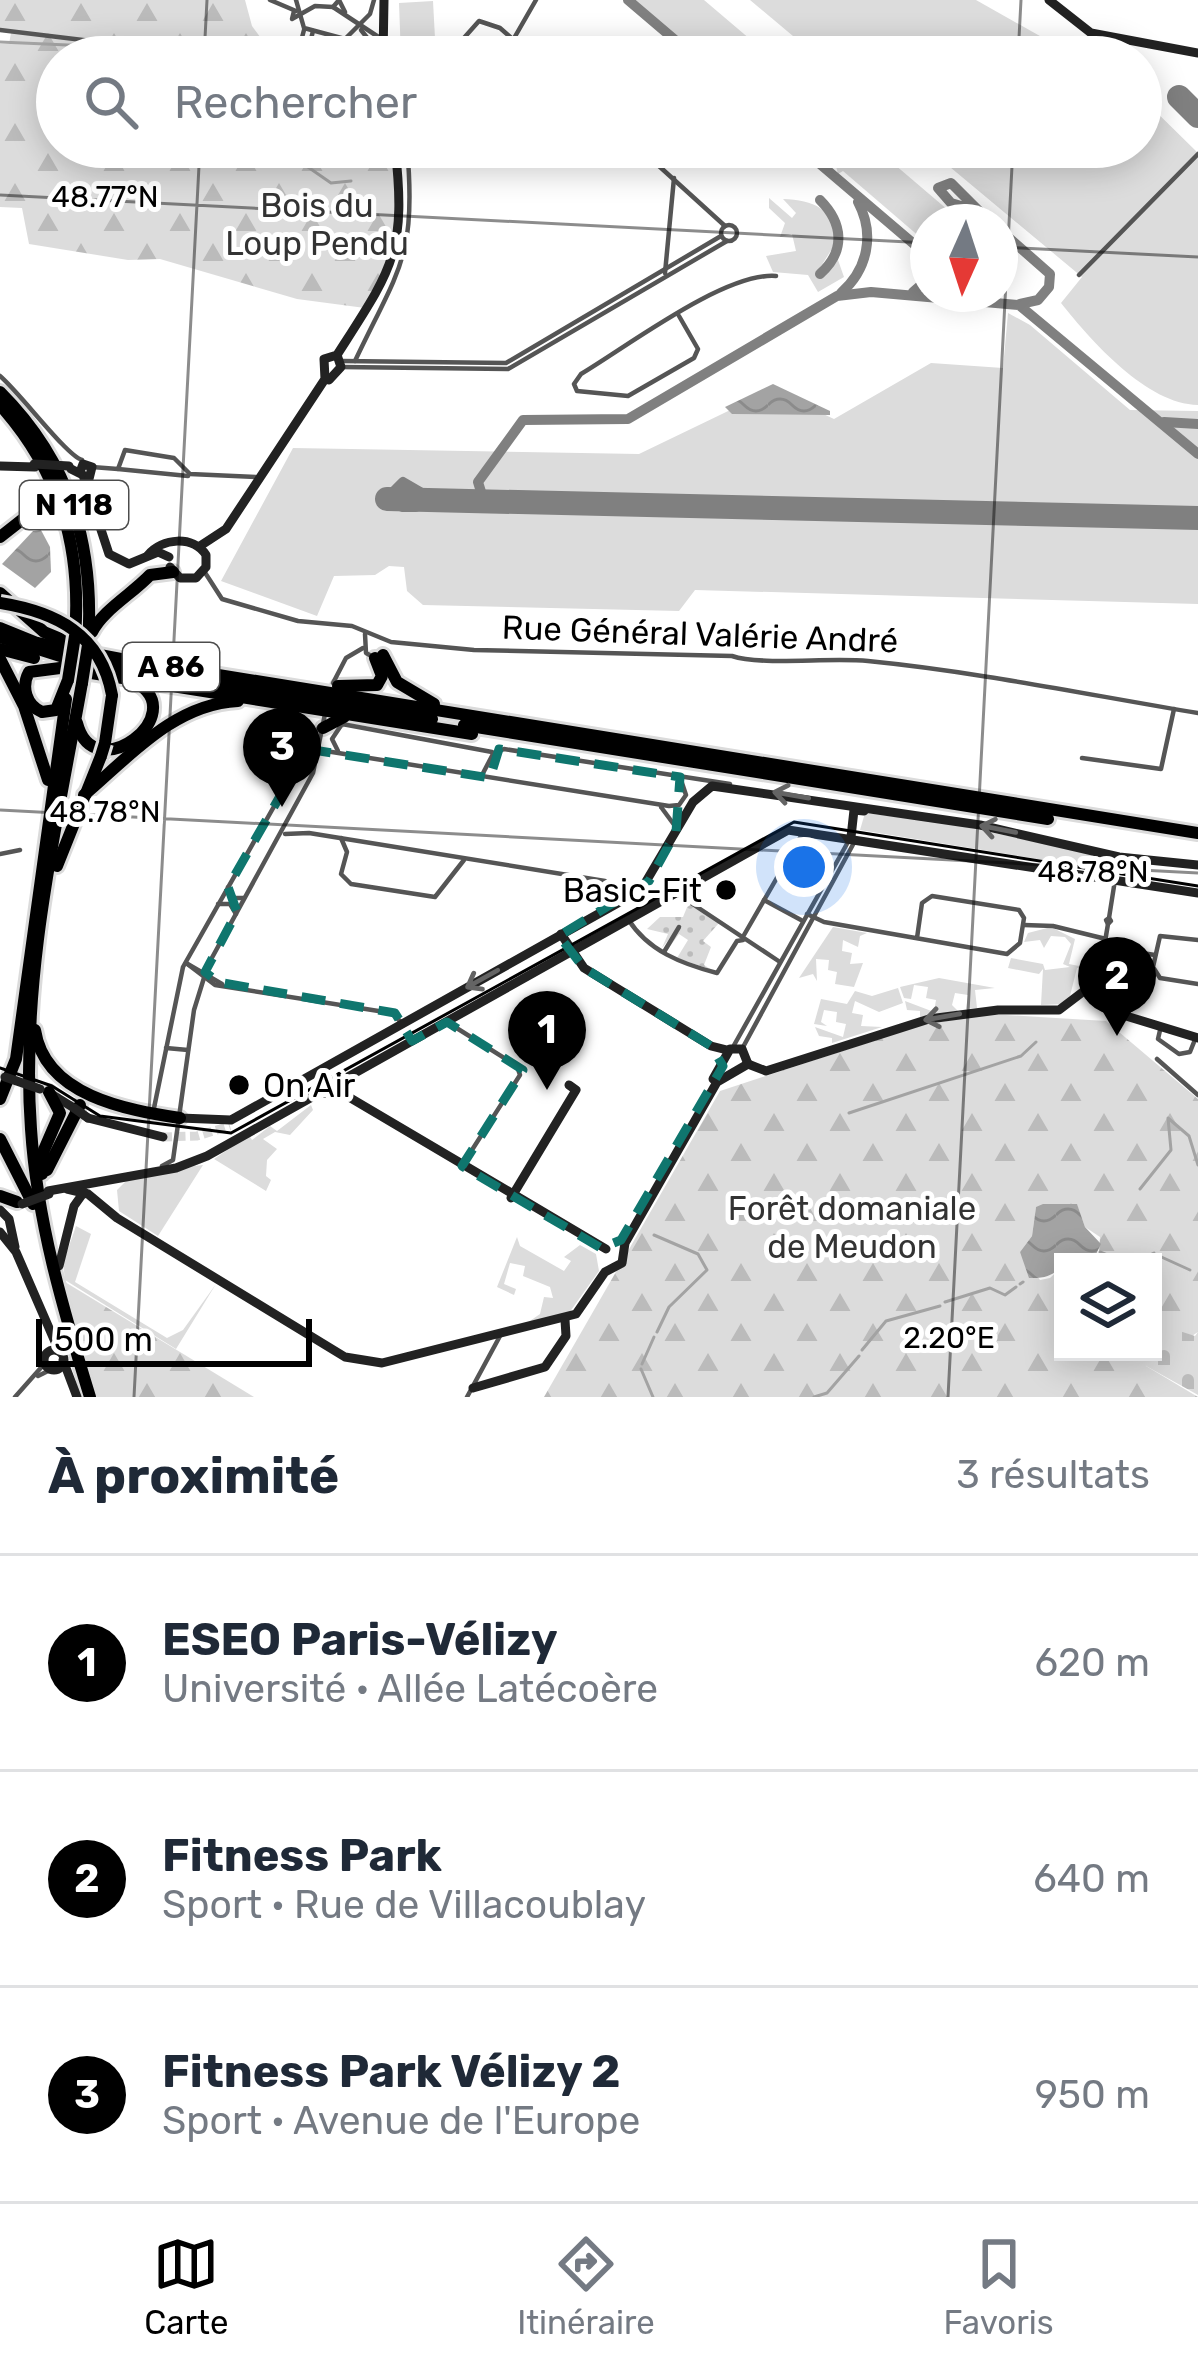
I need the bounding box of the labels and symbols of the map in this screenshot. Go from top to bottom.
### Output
text: 48.77°N [51,179,159,215]
park label: Bois du Loup Pendu [225,186,409,263]
north arrow [910,204,1018,312]
road number: N 118 [20,481,128,529]
street label: Rue Général Valérie André [501,608,899,660]
road number: A 86 [123,643,219,691]
pin: 3 [243,708,321,807]
one-way arrow [772,783,811,806]
text: 48.78°N [49,794,161,830]
one-way arrow [980,817,1019,839]
your location [774,837,834,897]
text: 48.78°N [1037,854,1149,890]
place label: Basic-Fit [563,871,702,910]
marker: Basic-Fit [713,877,739,903]
pin: 2 [1078,937,1156,1036]
one-way arrow [465,968,500,992]
pin: 1 [508,991,586,1090]
one-way arrow [924,1007,963,1029]
place label: On Air [263,1066,356,1105]
marker: On Air [226,1072,252,1098]
park label: Forêt domaniale de Meudon [728,1189,976,1266]
scale bar [36,1313,312,1366]
text: 2.20°E [903,1320,995,1356]

